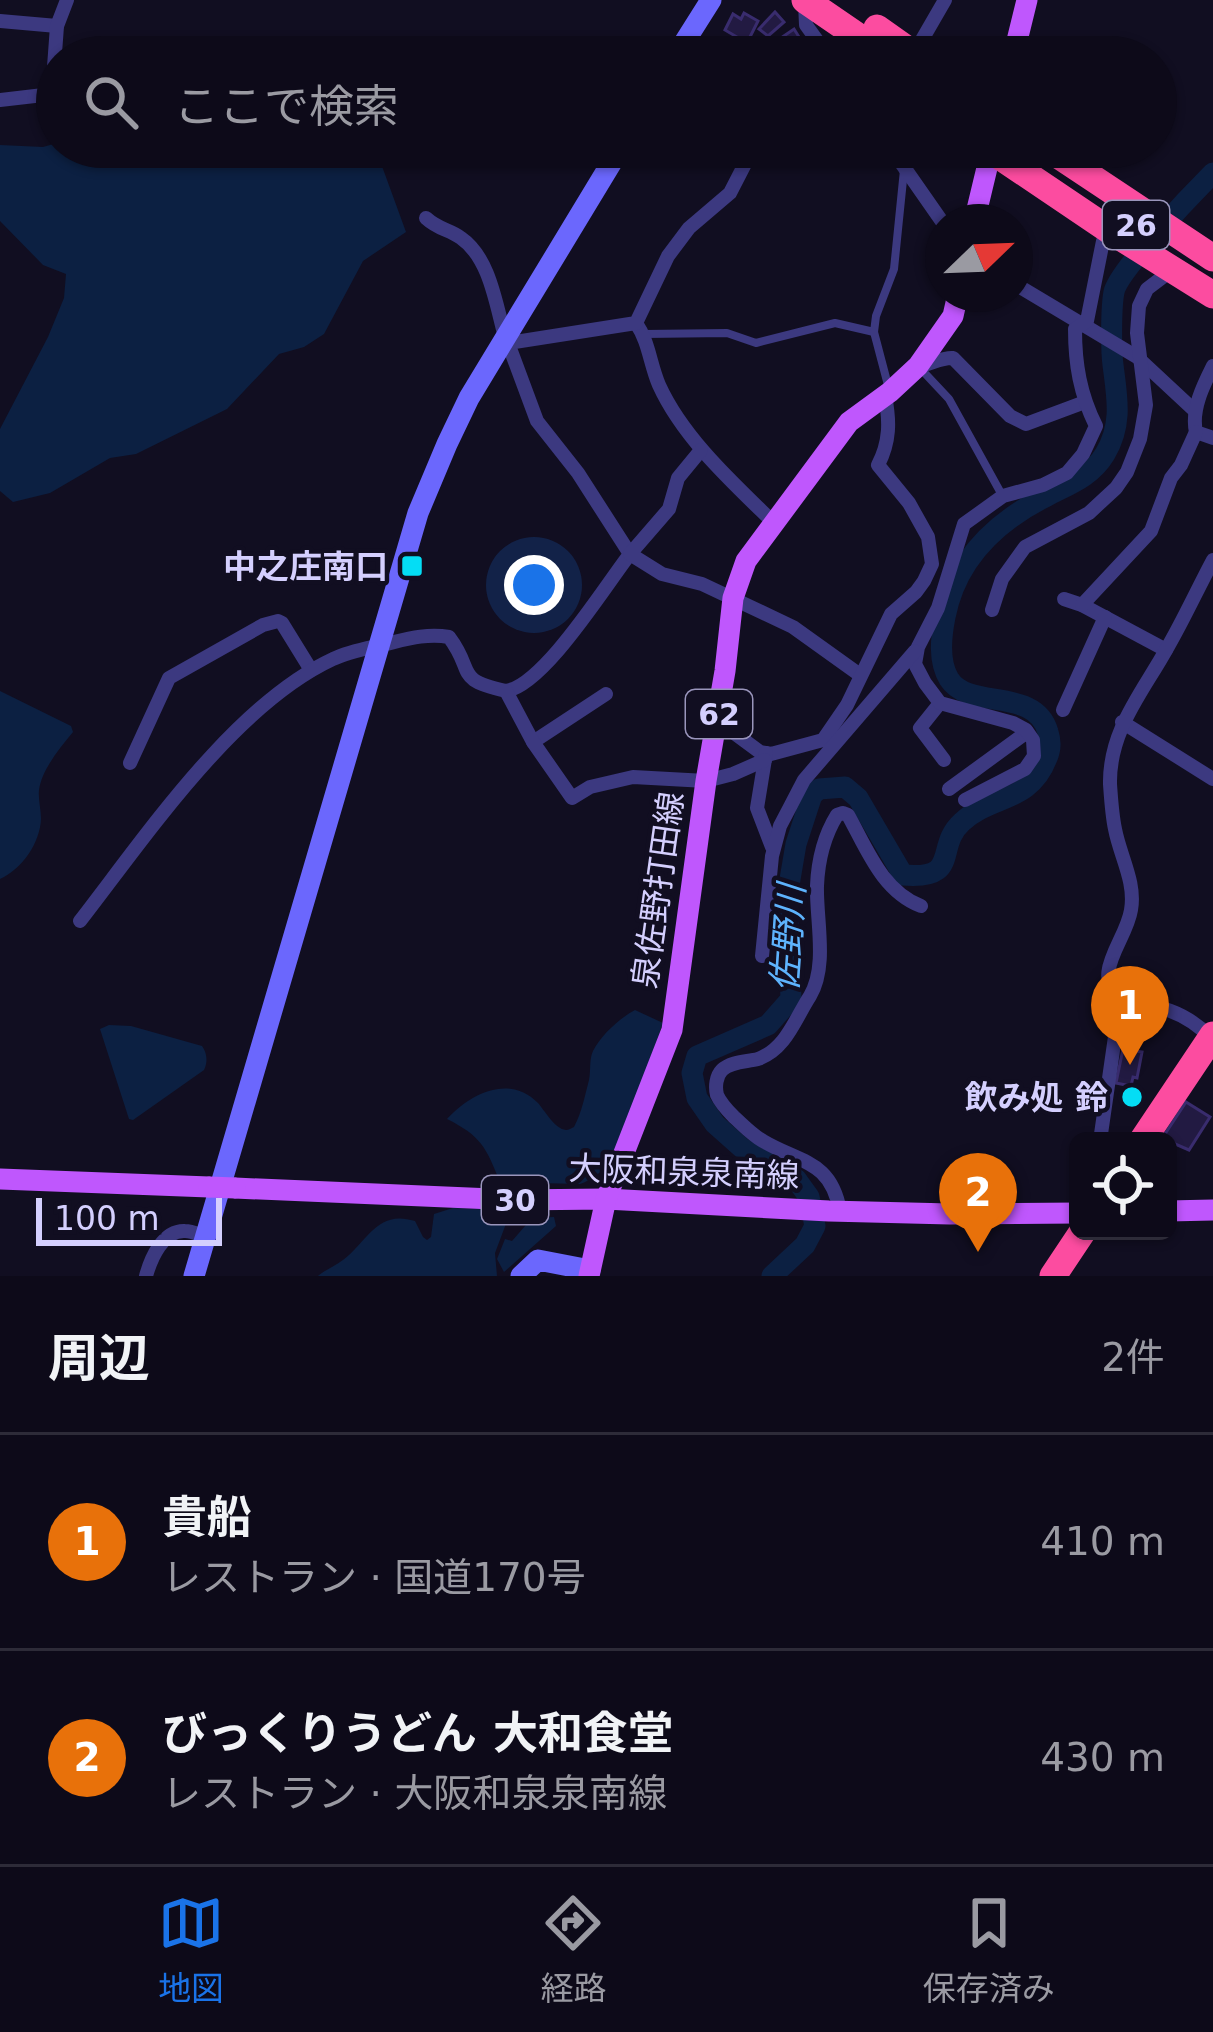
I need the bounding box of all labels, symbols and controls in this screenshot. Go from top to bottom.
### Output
search box [36,36,1177,168]
icon: search [78,69,144,135]
text: ここで検索 [174,80,399,133]
road number: 26 [1103,201,1169,249]
north arrow [925,204,1033,312]
place label: 中之庄南口 [223,547,388,586]
marker: 中之庄南口 [399,553,425,579]
your location [504,555,564,615]
road number: 62 [686,690,752,738]
street label: 泉佐野打田線 [625,789,691,991]
water label: 佐野川 [764,879,812,993]
pin: 1 [1091,966,1169,1065]
place label: 飲み処 鈴 [965,1078,1108,1117]
marker: 飲み処 鈴 [1119,1084,1145,1110]
map controls [1069,1132,1177,1240]
button: locate [1069,1132,1177,1240]
street label: 大阪和泉泉南線 [568,1148,800,1196]
pin: 2 [939,1153,1017,1252]
road number: 30 [482,1176,548,1224]
scale bar [36,1192,222,1245]
text: 100 m [54,1199,160,1238]
text: 周辺 [48,1329,150,1388]
text: 2件 [1101,1335,1165,1380]
text: 貴船 [162,1491,252,1544]
text: 1 [73,1519,101,1564]
text: 410 m [1040,1519,1165,1564]
text: レストラン · 国道170号 [162,1555,586,1600]
text: びっくりうどん 大和食堂 [162,1707,673,1760]
text: 2 [73,1735,101,1780]
text: 430 m [1040,1735,1165,1780]
text: レストラン · 大阪和泉泉南線 [162,1771,667,1816]
tab: 地図 [158,1890,224,2010]
tab: 経路 [540,1890,606,2010]
tab: 保存済み [923,1890,1055,2010]

